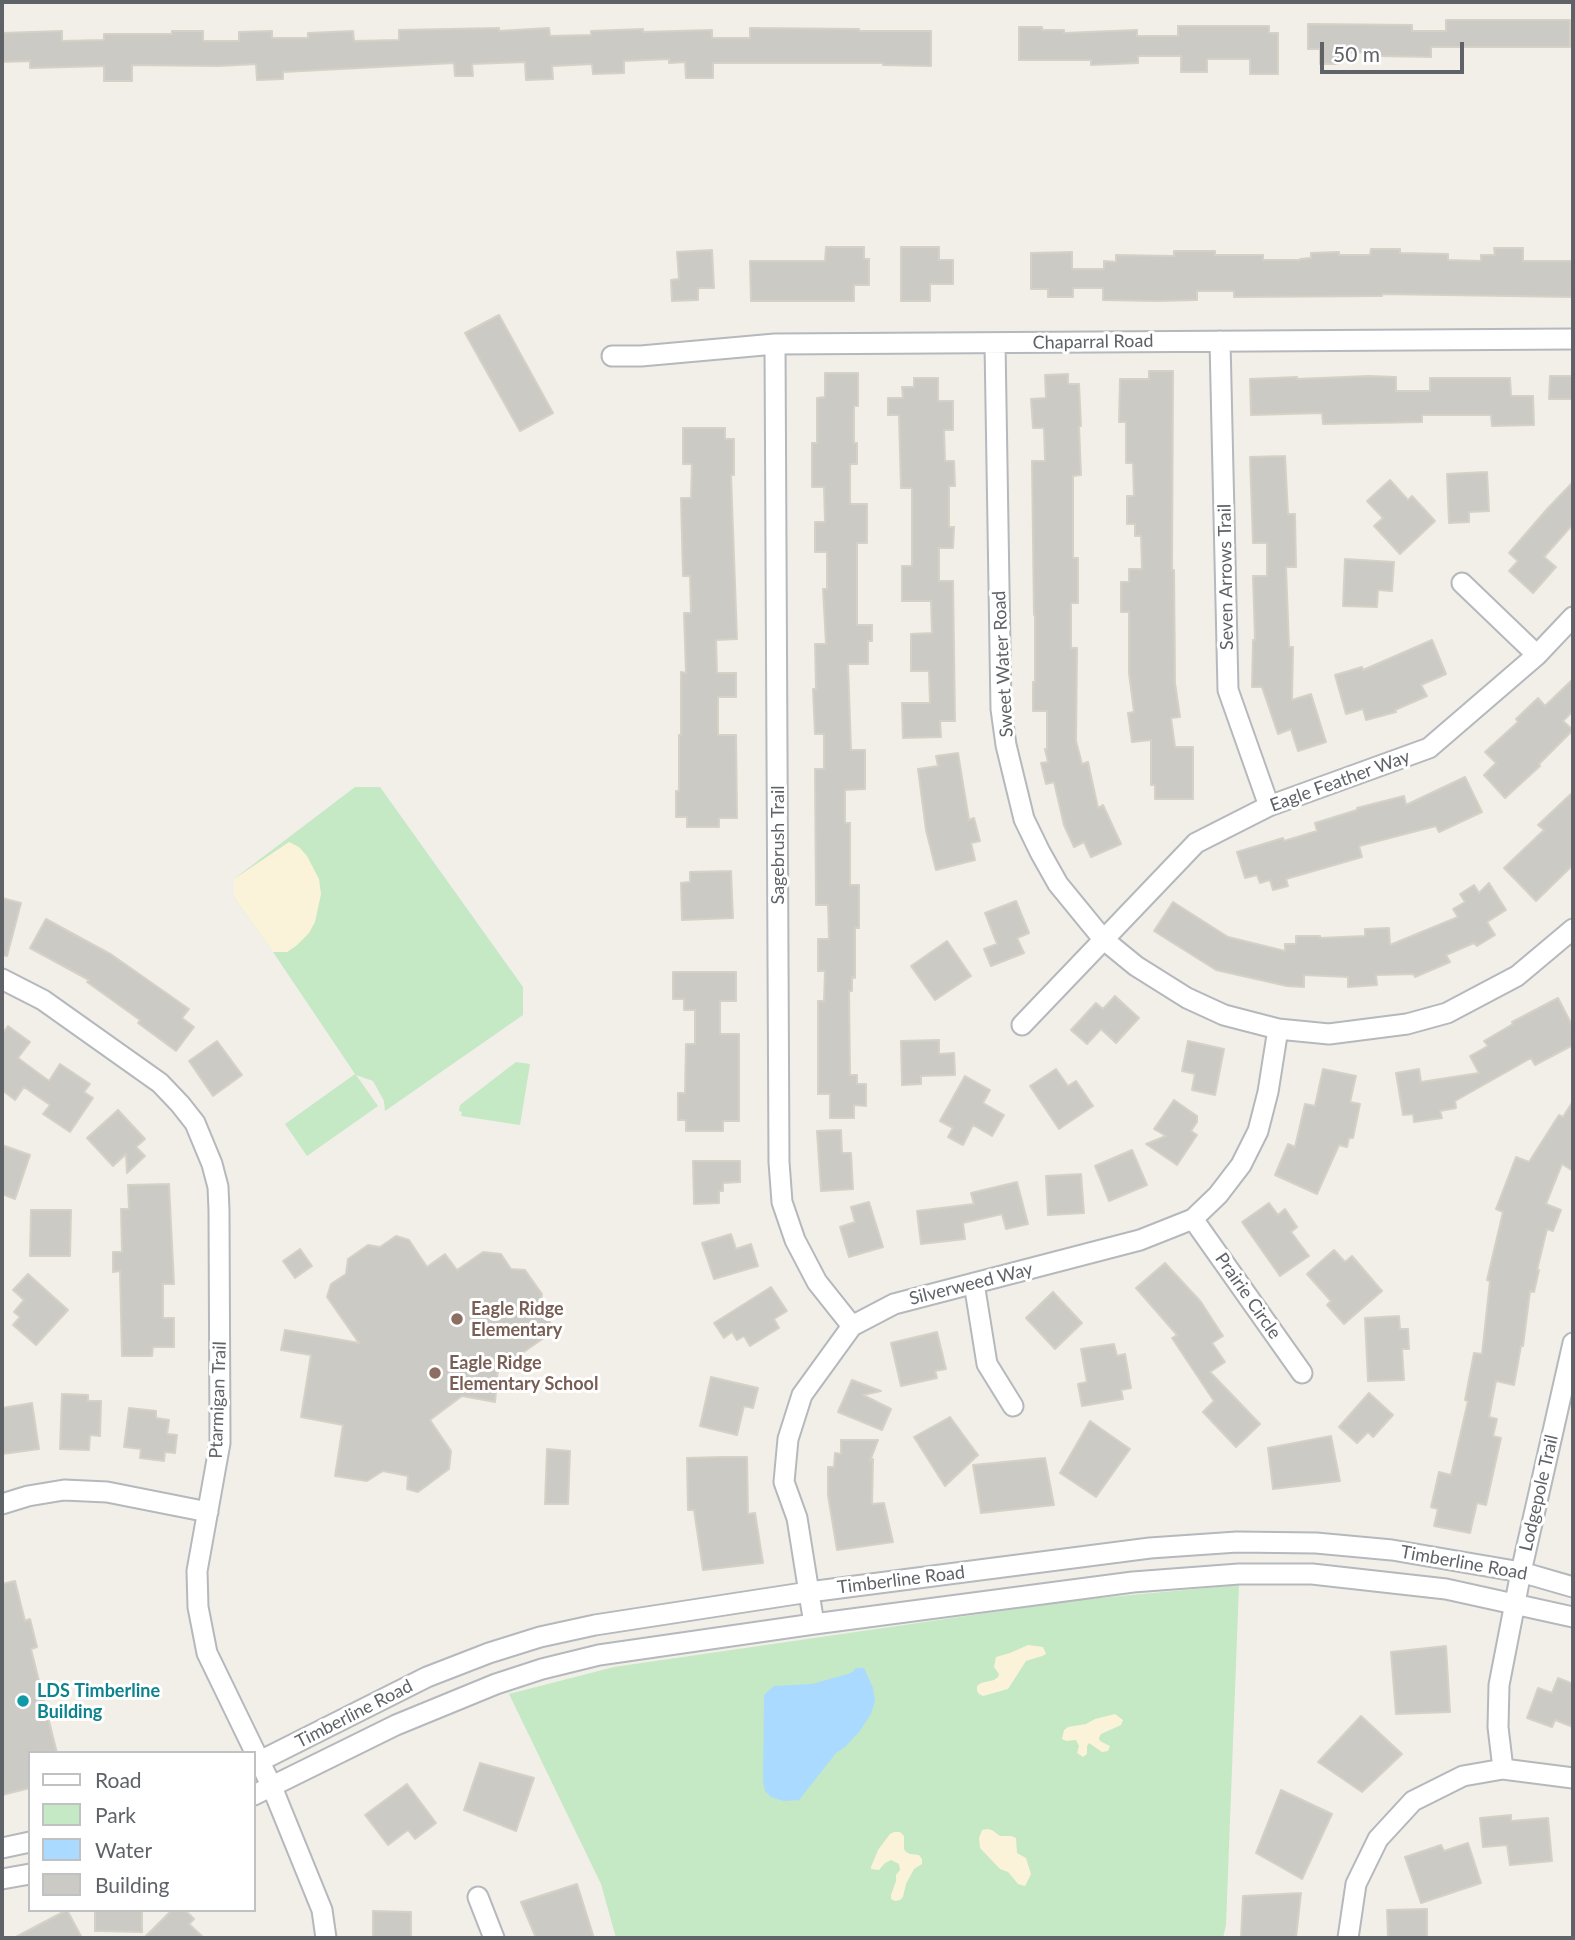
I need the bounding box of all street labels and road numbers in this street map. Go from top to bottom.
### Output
street label: Chaparral Road [1032,330,1154,354]
street label: Seven Arrows Trail [1214,504,1238,650]
street label: Sweet Water Road [988,590,1018,738]
street label: Eagle Feather Way [1267,746,1413,816]
street label: Sagebrush Trail [767,786,789,904]
street label: Prairie Circle [1210,1249,1286,1343]
street label: Silverweed Way [907,1258,1035,1310]
street label: Ptarmigan Trail [205,1341,231,1459]
street label: Lodgepole Trail [1515,1433,1563,1553]
street label: Timberline Road [1399,1541,1529,1585]
street label: Timberline Road [836,1561,966,1599]
street label: Timberline Road [292,1675,416,1753]

